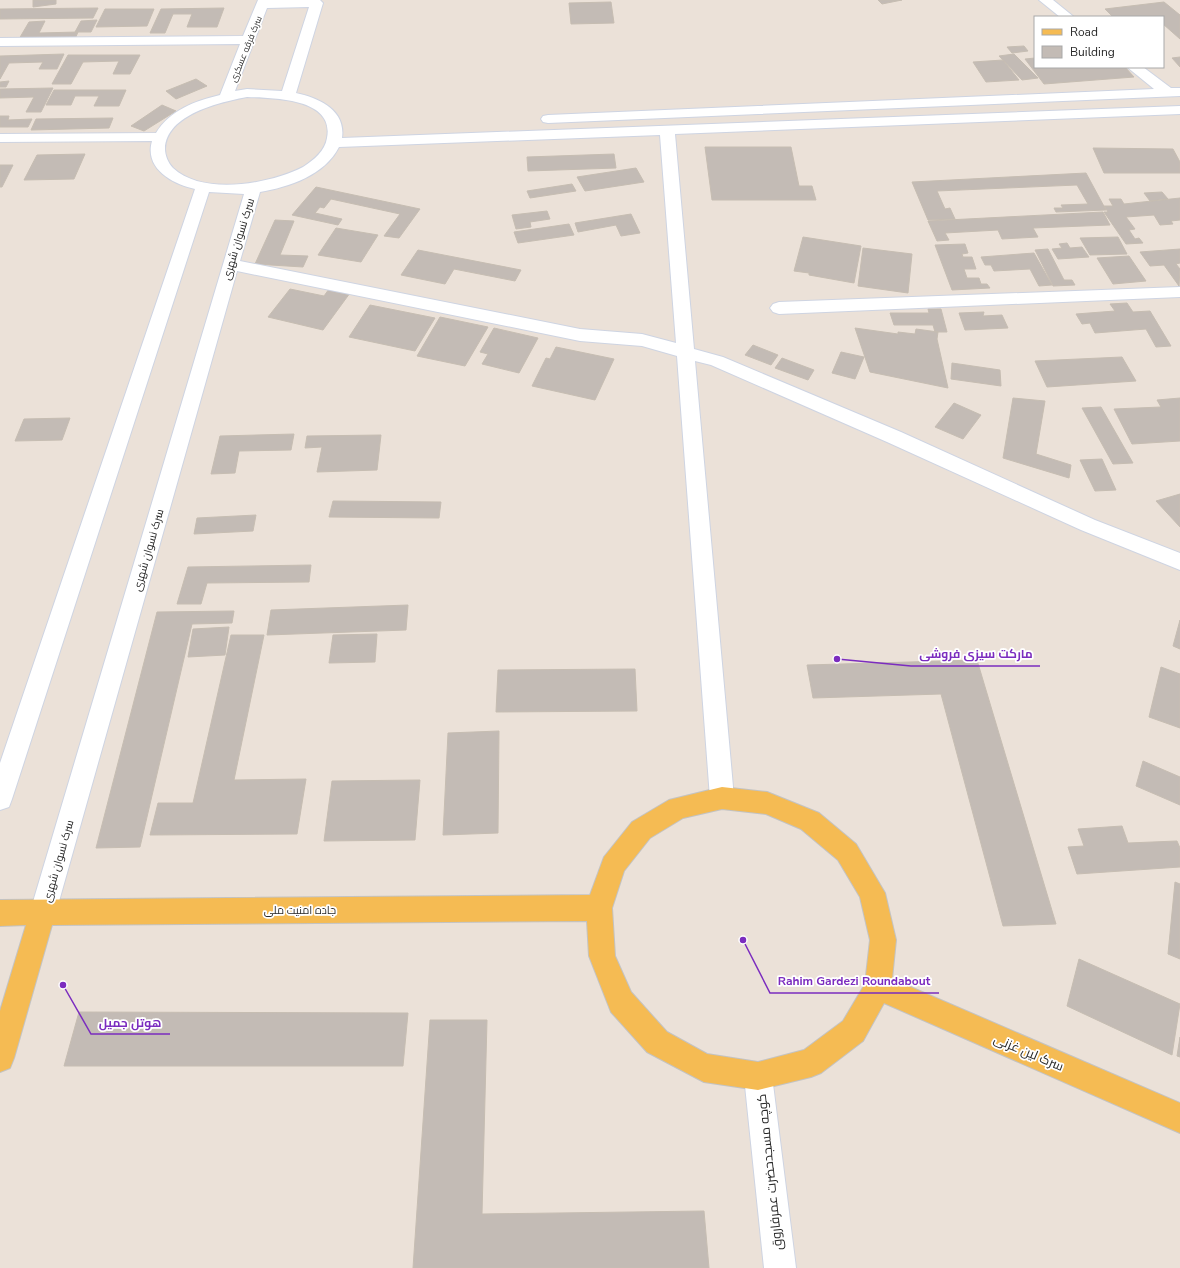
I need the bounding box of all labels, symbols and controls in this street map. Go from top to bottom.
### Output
street label: سرک فرقه عسکری [227,14,265,84]
legend [1034,16,1164,68]
text: Road [1070,24,1098,40]
text: Building [1070,44,1115,60]
street label: سرک نسوان شهری [219,196,258,282]
street label: سرک نسوان شهری [130,507,167,593]
callout: مارکت سیزی فروشی [911,642,1040,666]
text: مارکت سیزی فروشی [919,646,1033,662]
street label: سرک نسوان شهری [40,818,77,904]
street label: جاده امنیت ملی [264,903,336,918]
callout: Rahim Gardezi Roundabout [770,969,939,993]
text: Rahim Gardezi Roundabout [778,973,931,989]
callout: هوتل جمیل [91,1010,170,1034]
text: هوتل جمیل [99,1015,161,1031]
street label: سرک لین غزنی [991,1030,1066,1076]
street label: کوچه مسجدحضرت عمرفاروق [753,1093,787,1251]

